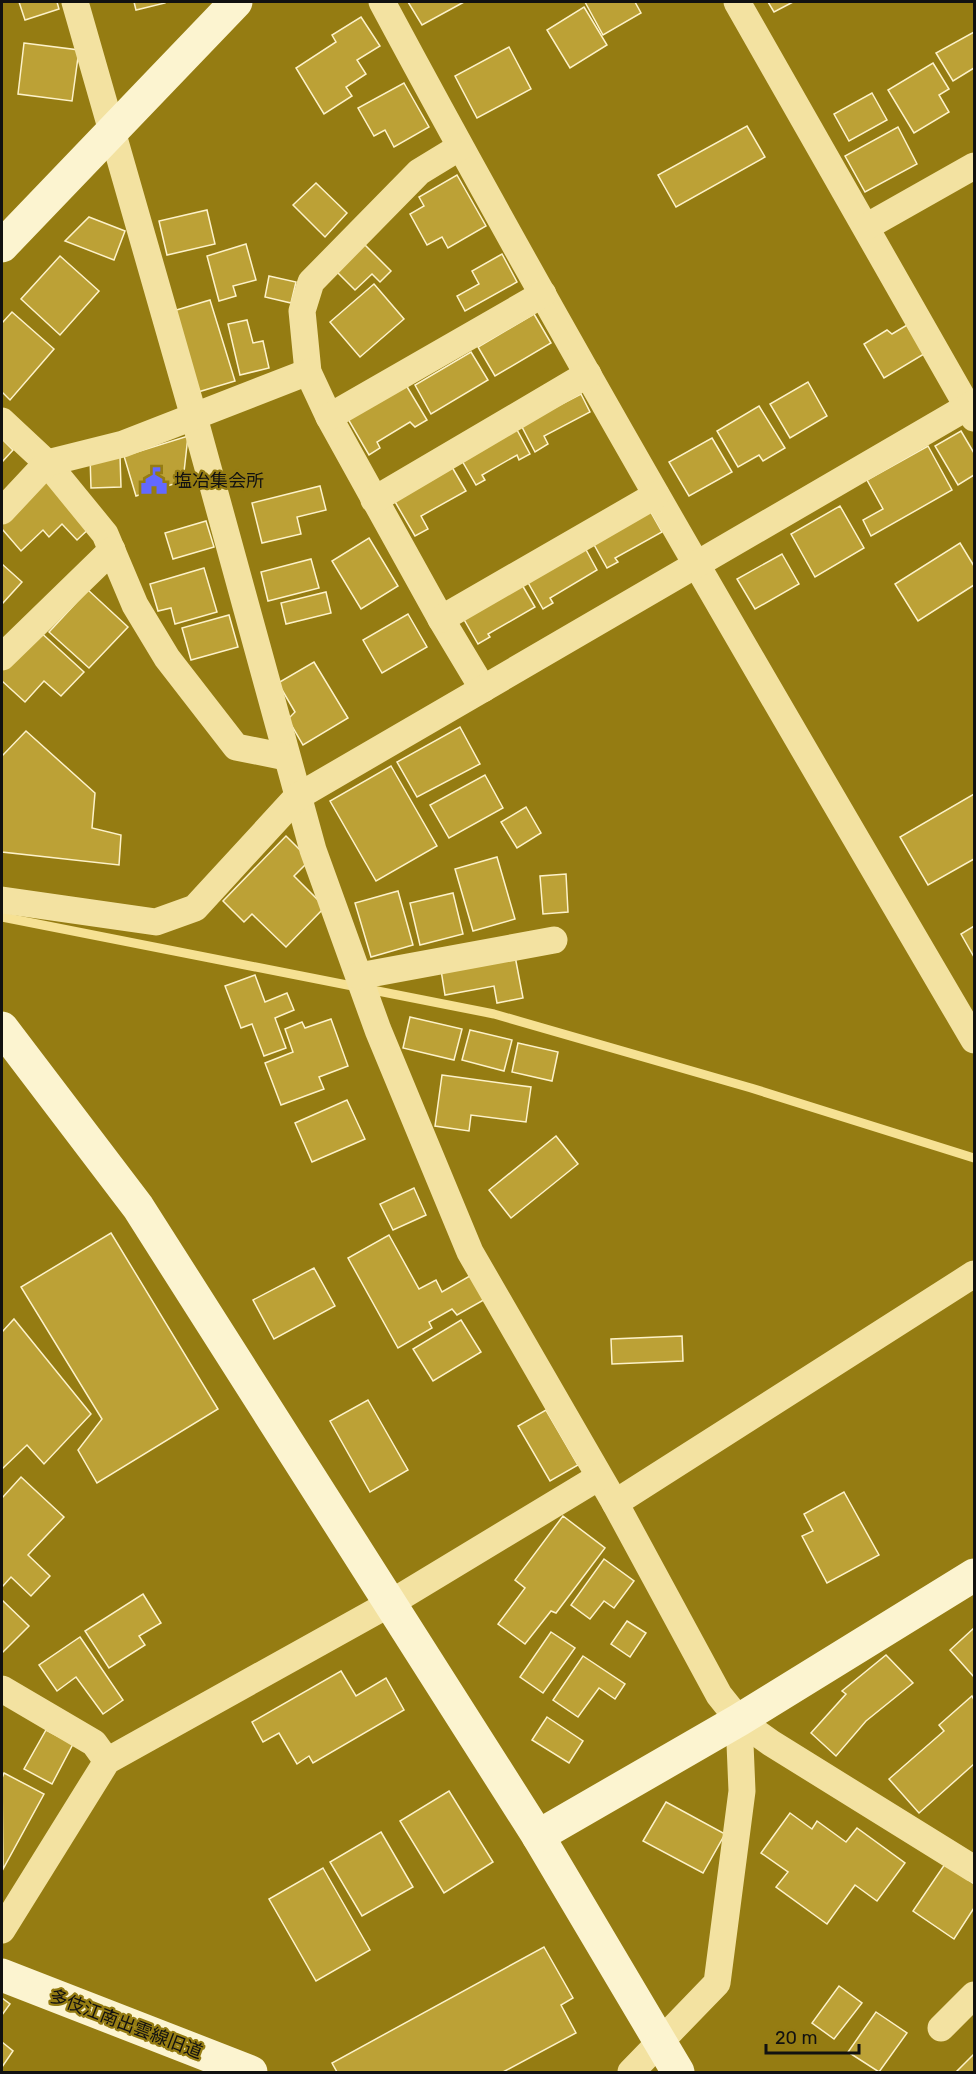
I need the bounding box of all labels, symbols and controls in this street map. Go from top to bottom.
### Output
public building icon: 塩冶集会所 [139,466,169,496]
place label: 塩冶集会所 [174,470,264,492]
street label: 多伎江南出雲線旧道 [46,1985,206,2063]
scale bar [766,2017,859,2055]
text: 20 m [775,2027,817,2049]

